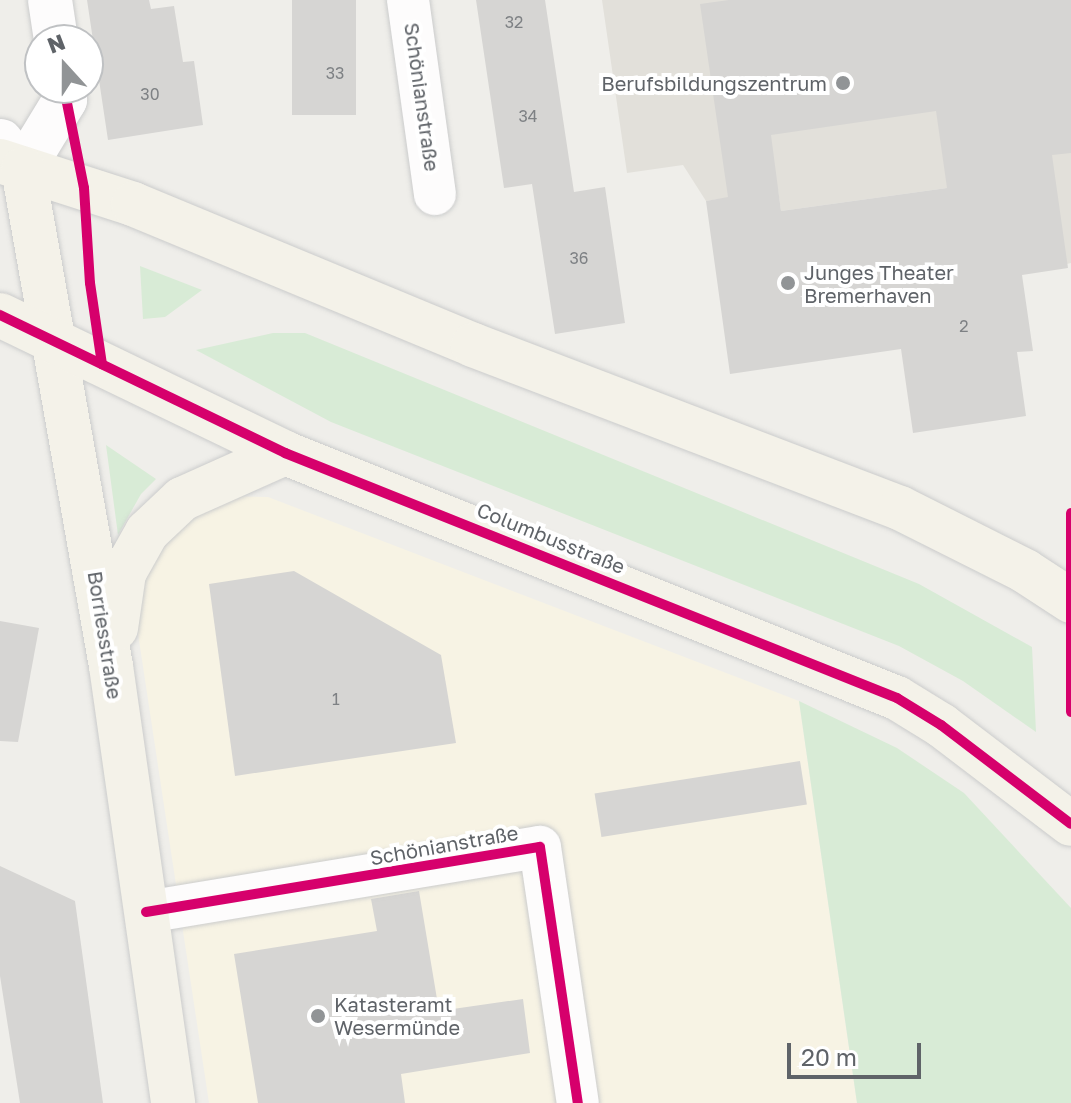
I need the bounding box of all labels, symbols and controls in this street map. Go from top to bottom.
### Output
house number: 32 [505,12,523,32]
street label: Schönianstraße [400,21,444,173]
north arrow [24,24,104,104]
text: N [43,27,69,59]
house number: 33 [326,63,344,83]
place label: Berufsbildungszentrum [601,71,827,95]
marker: Berufsbildungszentrum [834,74,852,92]
house number: 30 [140,84,160,104]
house number: 34 [518,106,538,126]
house number: 36 [569,248,589,268]
place label: Junges Theater Bremerhaven [804,260,954,307]
marker: Junges Theater Bremerhaven [779,274,797,292]
house number: 2 [959,316,969,336]
street label: Columbusstraße [473,497,629,579]
street label: Borriesstraße [83,569,127,701]
house number: 1 [332,689,340,709]
street label: Schönianstraße [368,820,520,870]
place label: Katasteramt Wesermünde [334,992,460,1039]
marker: Katasteramt Wesermünde [309,1007,327,1025]
scale bar [791,1027,925,1077]
text: 20 m [801,1042,857,1071]

